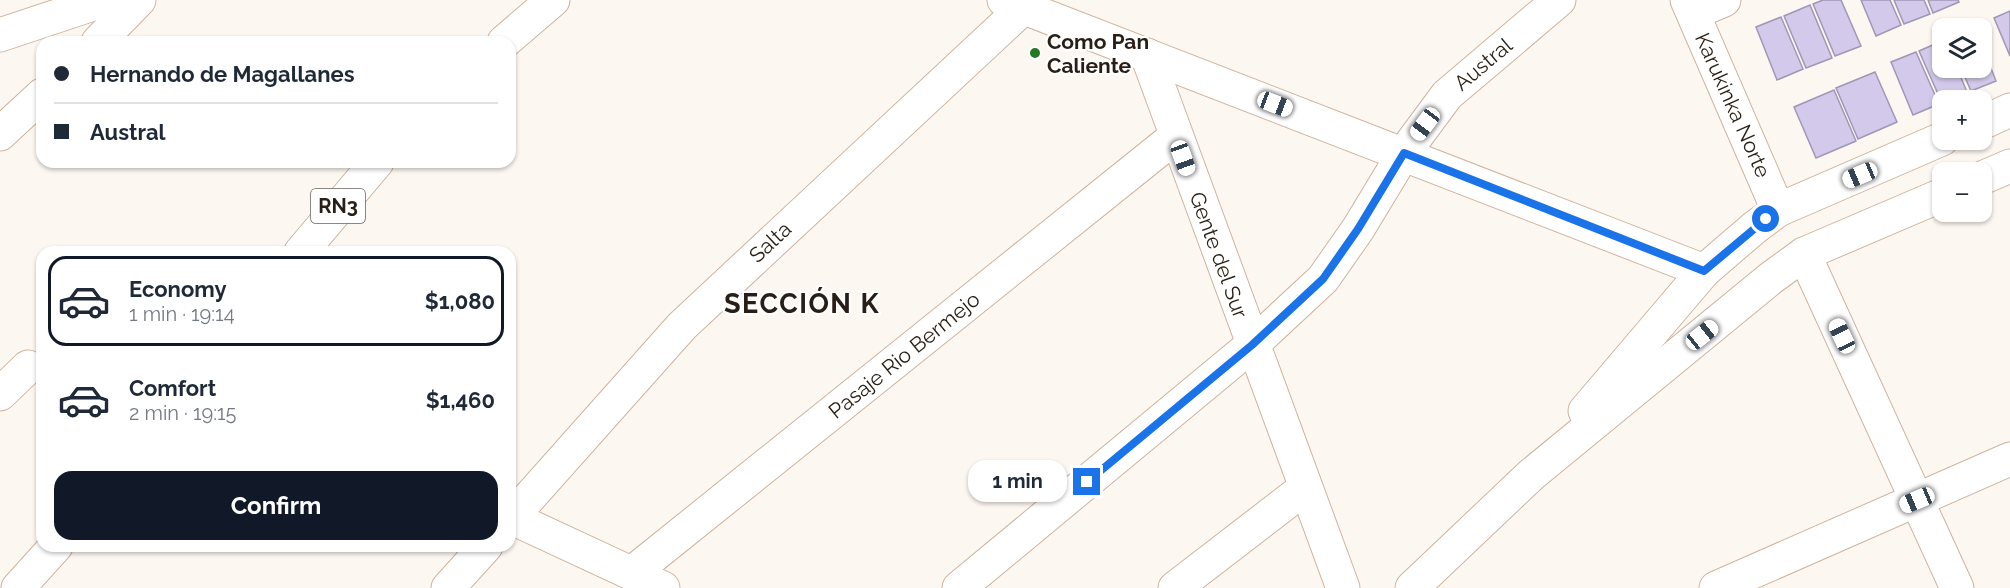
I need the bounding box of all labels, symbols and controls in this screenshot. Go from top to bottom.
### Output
map controls [1932,18,1992,222]
button: layers [1932,18,1992,78]
place label: Como Pan Caliente [1047,29,1149,78]
street label: Karukinka Norte [1690,29,1776,181]
street label: Austral [1449,32,1517,95]
marker: Como Pan Caliente [1028,46,1042,60]
text: Hernando de Magallanes [90,61,355,87]
car [1255,89,1295,119]
button: + [1932,90,1992,150]
car [1407,104,1443,144]
text: Austral [90,119,165,145]
car [1168,138,1198,178]
car [1840,160,1880,190]
button: − [1932,162,1992,222]
street label: Gente del Sur [1185,188,1254,322]
road number: RN3 [311,189,365,223]
route start [1752,205,1779,232]
street label: Salta [744,216,796,268]
icon: car [57,274,111,328]
text: Economy [129,276,227,302]
street label: Pasaje Rio Bermejo [823,286,985,424]
district label: SECCIÓN K [724,287,880,319]
text: $1,080 [425,288,495,314]
text: 1 min · 19:14 [129,302,235,326]
car [1826,316,1858,356]
car [1682,317,1722,353]
icon: car [57,373,111,427]
text: Comfort [129,375,216,401]
text: $1,460 [426,387,495,413]
text: 2 min · 19:15 [129,401,236,425]
callout: 1 min [967,461,1066,503]
route end [1073,468,1100,495]
text: 1 min [992,469,1043,493]
button: Confirm [54,471,498,540]
car [1897,485,1937,515]

